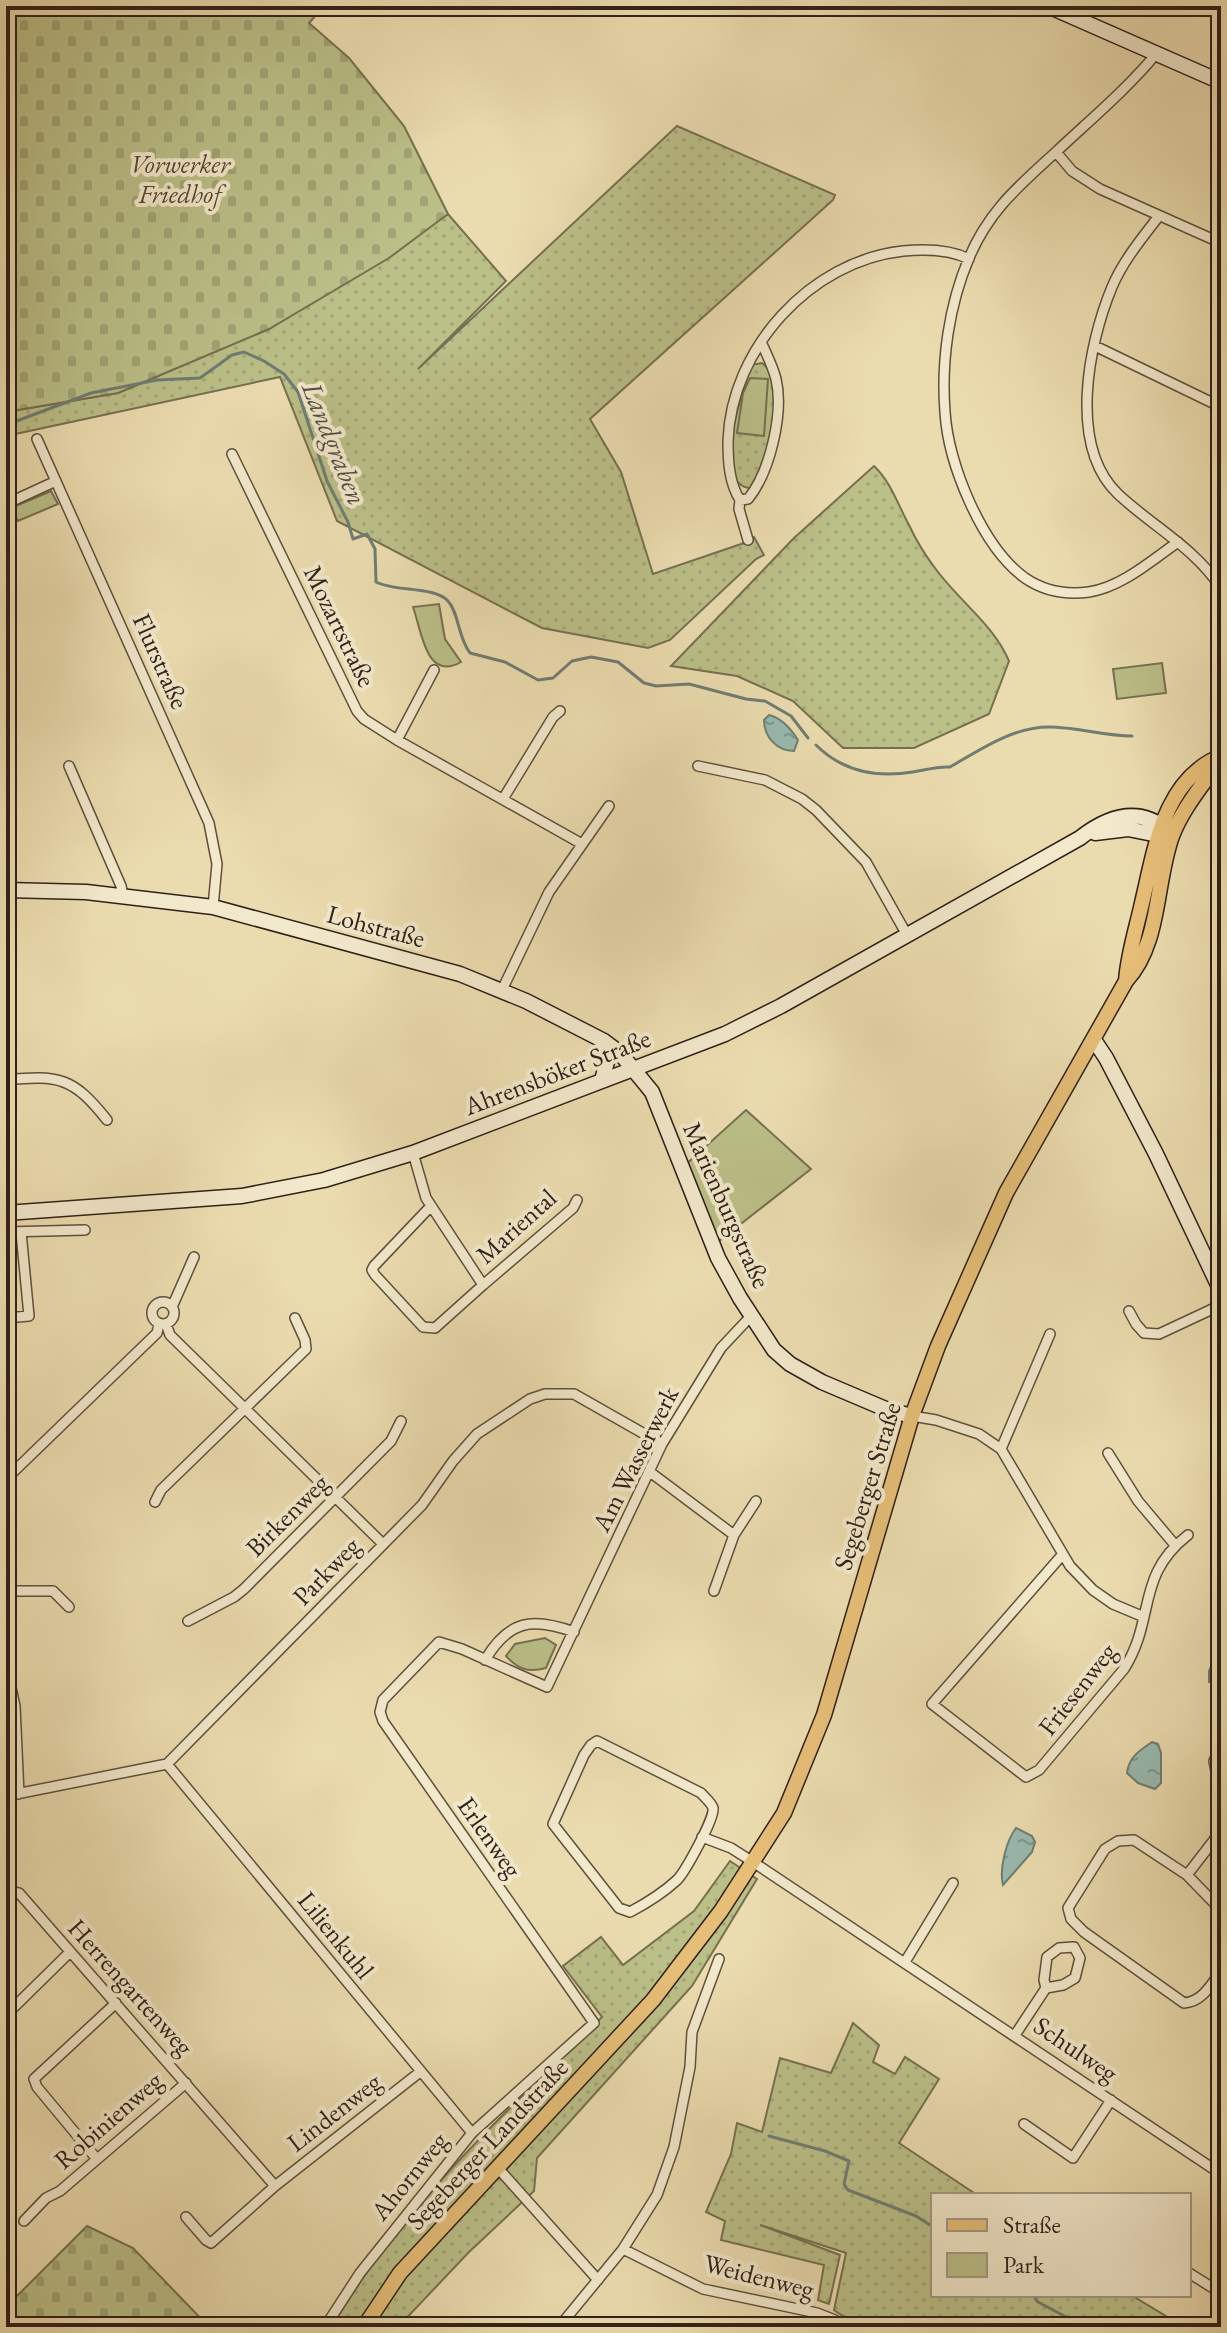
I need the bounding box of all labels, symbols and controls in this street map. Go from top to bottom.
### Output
park label: Vorwerker Friedhof [130,147,231,211]
water label: Landgraben [294,375,376,510]
street label: Mozartstraße [296,560,384,692]
street label: Flurstraße [125,608,197,714]
street label: Lohstraße [323,897,429,955]
street label: Ahrensböker Straße [458,1021,655,1124]
street label: Marienburgstraße [675,1117,779,1293]
street label: Mariental [469,1181,563,1271]
street label: Am Wasserwerk [583,1380,687,1538]
street label: Segeberger Straße [825,1398,909,1574]
street label: Birkenweg [238,1466,336,1564]
street label: Parkweg [285,1529,368,1613]
street label: Friesenweg [1030,1635,1124,1742]
street label: Erlenweg [450,1790,531,1885]
street label: Lilienkuhl [290,1884,382,1986]
street label: Herrengartenweg [61,1911,202,2063]
street label: Schulweg [1027,2008,1125,2090]
street label: Segeberger Landstraße [399,2051,575,2237]
street label: Robinienweg [47,2063,170,2176]
street label: Lindenweg [280,2064,388,2159]
street label: Ahornweg [362,2124,456,2228]
legend [931,2193,1191,2297]
text: Straße [1003,2209,1061,2240]
street label: Weidenweg [700,2246,818,2306]
text: Park [1003,2249,1045,2280]

